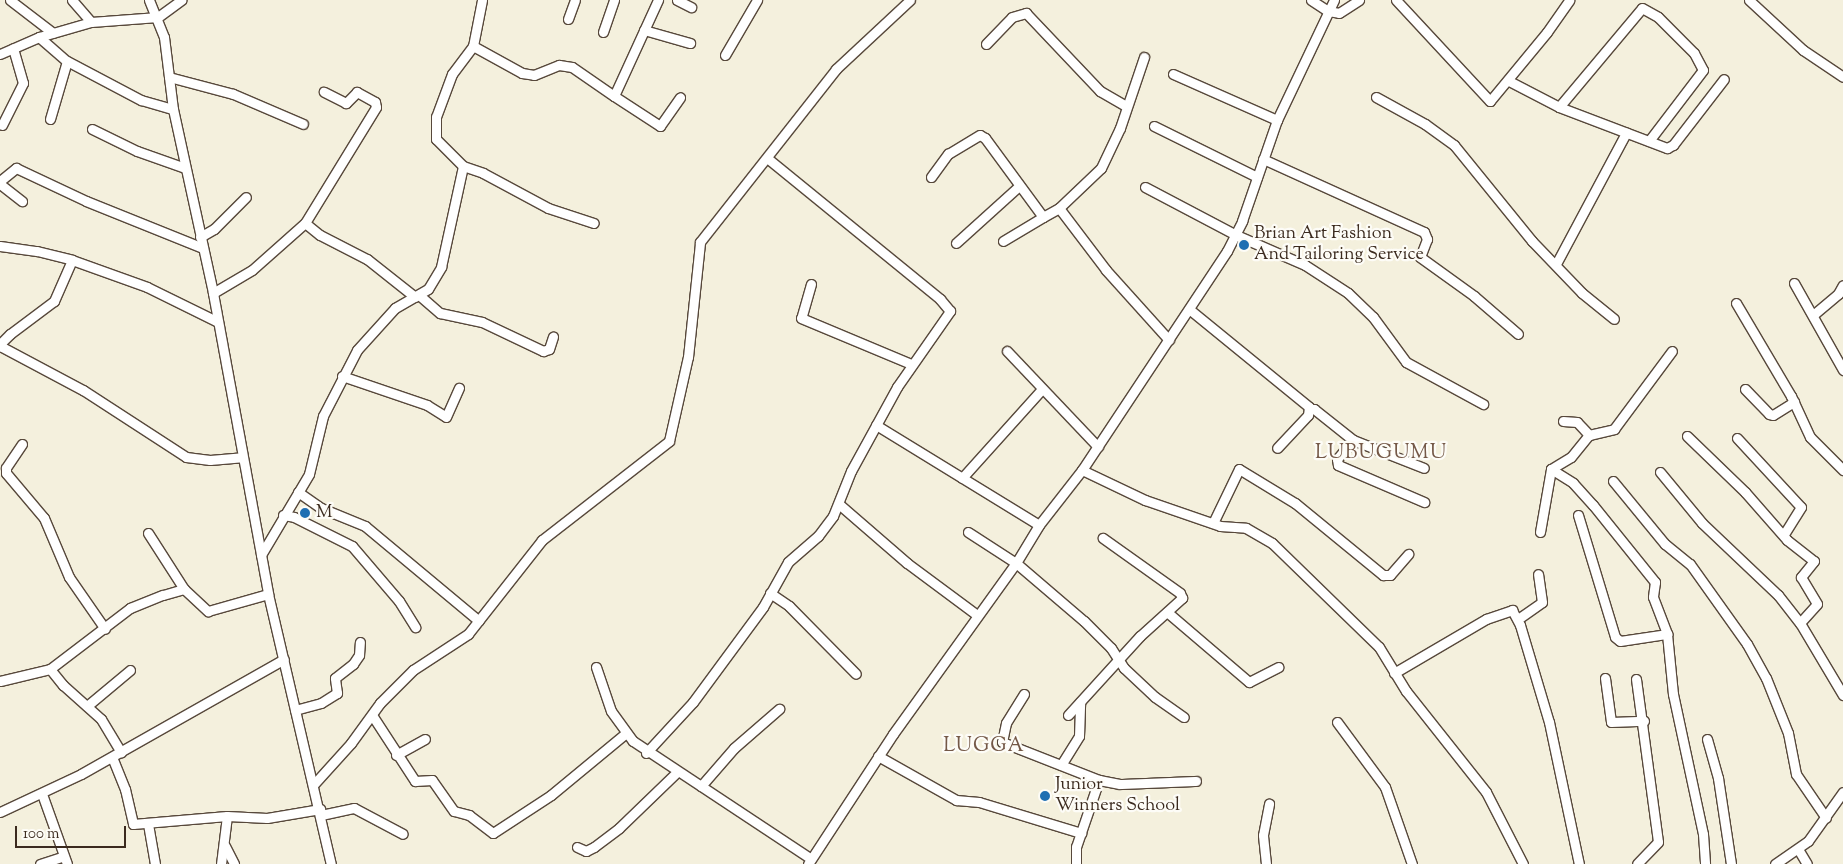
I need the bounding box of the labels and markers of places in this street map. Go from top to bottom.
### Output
place label: Brian Art Fashion And Tailoring Service [1254,224,1424,266]
marker: Brian Art Fashion And Tailoring Service [1238,239,1250,251]
place label: M [316,502,333,524]
marker: M [298,506,312,520]
place label: Junior Winners School [1055,775,1180,818]
marker: Junior Winners School [1039,790,1051,802]

